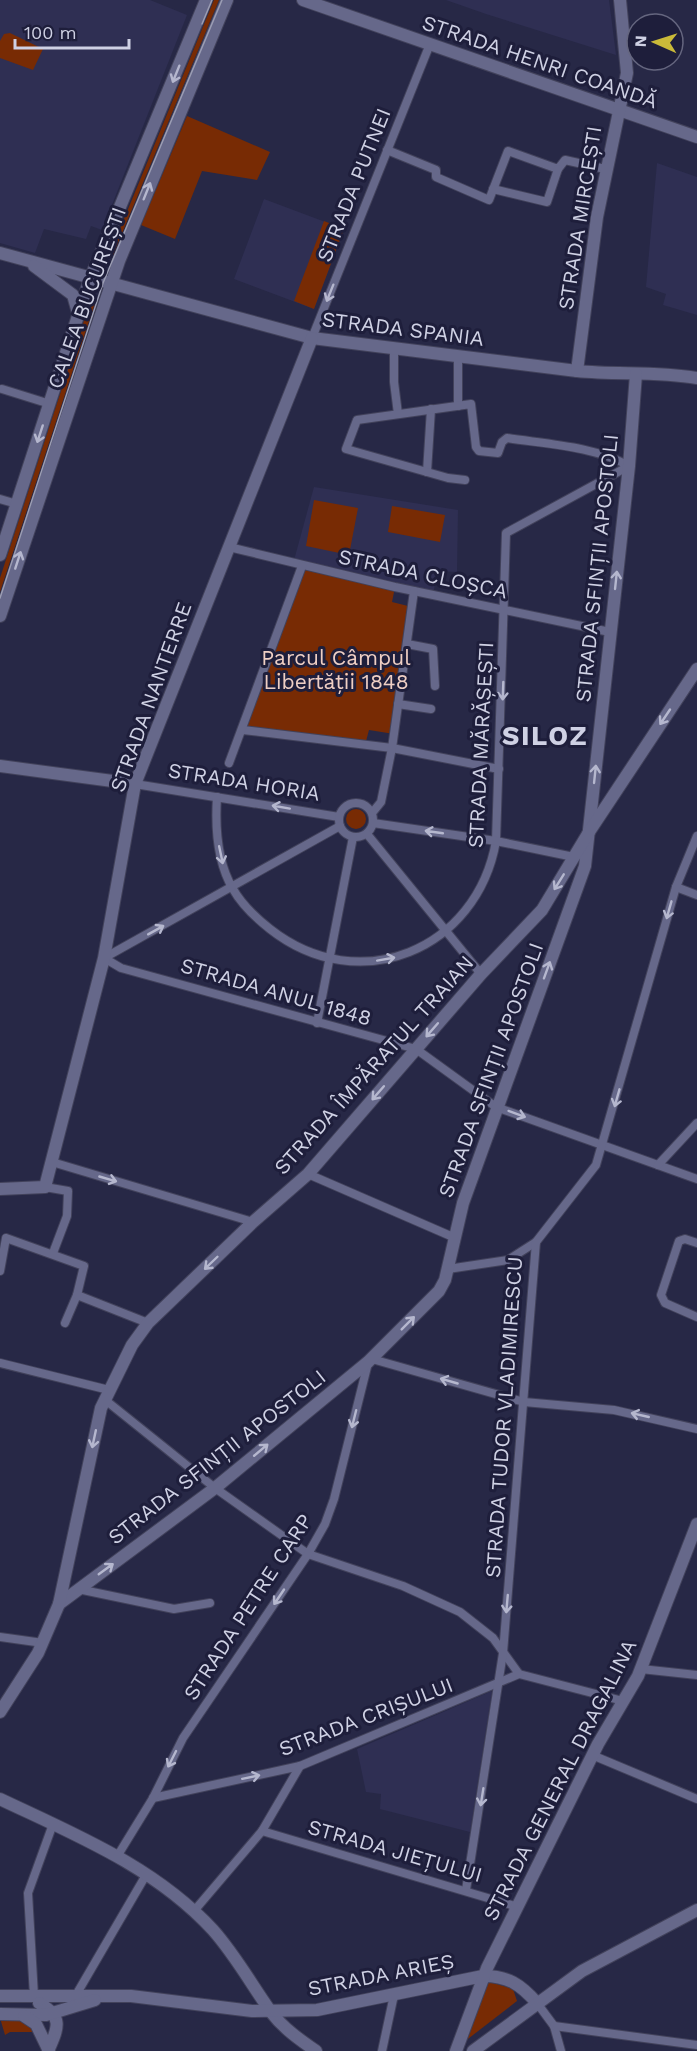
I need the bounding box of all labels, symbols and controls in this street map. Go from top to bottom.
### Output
street label: STRADA HENRI COANDĂ [419,10,661,114]
scale bar [15,12,129,50]
north arrow [625,12,685,72]
text: 100 m [24,22,77,43]
one-way arrow [170,64,181,83]
street label: STRADA PUTNEI [311,104,396,265]
street label: STRADA MIRCEȘTI [553,124,606,312]
one-way arrow [142,182,153,201]
street label: CALEA BUCUREȘTI [42,204,131,392]
one-way arrow [324,284,335,302]
street label: STRADA SPANIA [321,306,486,351]
one-way arrow [33,424,44,443]
street label: STRADA SFINȚII APOSTOLI [570,433,623,703]
street label: STRADA CLOȘCA [336,543,510,604]
one-way arrow [13,551,24,570]
one-way arrow [611,570,622,590]
street label: STRADA NANTERRE [105,598,197,795]
street label: STRADA MĂRĂȘEȘTI [463,641,498,849]
park label: Parcul Câmpul Libertății 1848 [261,645,411,694]
one-way arrow [497,680,508,700]
one-way arrow [659,709,671,725]
district label: SILOZ [502,720,588,752]
street label: STRADA HORIA [166,757,322,806]
one-way arrow [590,764,601,784]
one-way arrow [272,802,292,813]
one-way arrow [424,826,444,837]
one-way arrow [216,844,227,864]
one-way arrow [552,873,564,890]
one-way arrow [663,901,675,920]
one-way arrow [146,924,164,935]
street label: STRADA SFINȚII APOSTOLI [433,939,548,1201]
street label: STRADA ÎMPĂRATUL TRAIAN [269,950,479,1179]
street label: STRADA ANUL 1848 [178,952,374,1031]
one-way arrow [376,953,395,964]
one-way arrow [542,961,553,980]
one-way arrow [425,1022,439,1037]
one-way arrow [371,1085,384,1101]
one-way arrow [611,1088,622,1107]
one-way arrow [507,1110,526,1121]
one-way arrow [98,1174,117,1185]
street label: STRADA TUDOR VLADIMIRESCU [480,1255,527,1578]
one-way arrow [203,1256,218,1270]
one-way arrow [400,1315,415,1330]
street label: STRADA SFINȚII APOSTOLI [103,1364,331,1549]
one-way arrow [440,1374,459,1386]
one-way arrow [348,1409,359,1428]
one-way arrow [631,1409,650,1421]
one-way arrow [88,1429,99,1448]
one-way arrow [253,1444,269,1457]
street label: STRADA PETRE CARP [178,1509,317,1704]
one-way arrow [97,1562,113,1575]
one-way arrow [273,1588,285,1604]
one-way arrow [502,1593,513,1613]
street label: STRADA GENERAL DRAGALINA [478,1635,642,1925]
street label: STRADA CRIȘULUI [275,1672,456,1761]
one-way arrow [166,1750,177,1768]
one-way arrow [241,1770,260,1782]
one-way arrow [476,1787,487,1807]
street label: STRADA JIEȚULUI [305,1814,485,1887]
street label: STRADA ARIEȘ [306,1948,456,2001]

